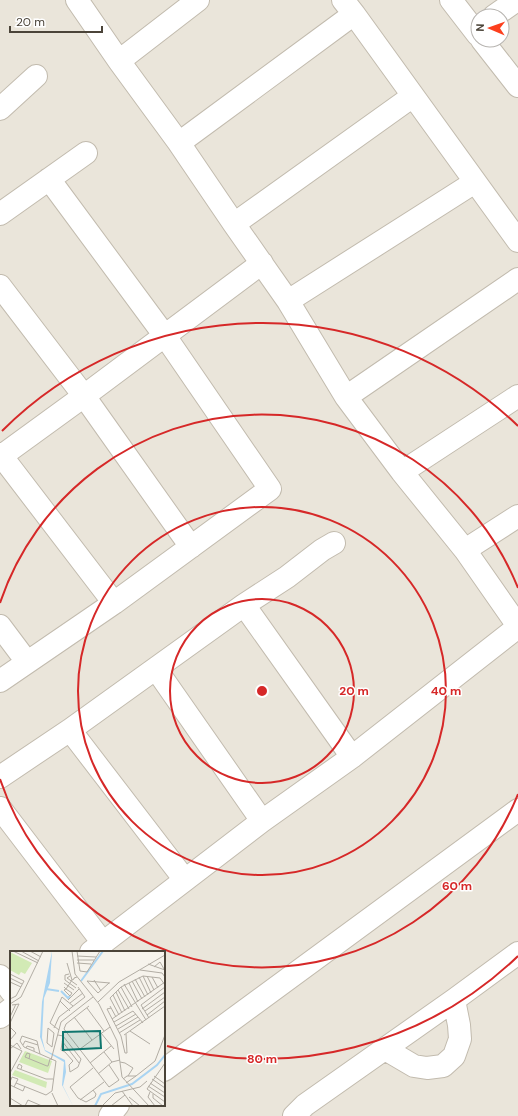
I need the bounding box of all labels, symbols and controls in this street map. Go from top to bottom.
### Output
scale bar [10,8,102,34]
north arrow [470,8,510,48]
text: 20 m [16,14,45,30]
text: N [473,23,487,32]
text: 20 m [339,683,369,699]
text: 40 m [431,683,461,699]
centre of rings [255,684,269,698]
text: 60 m [442,878,472,894]
inset map [10,951,165,1106]
text: 80 m [247,1051,277,1067]

